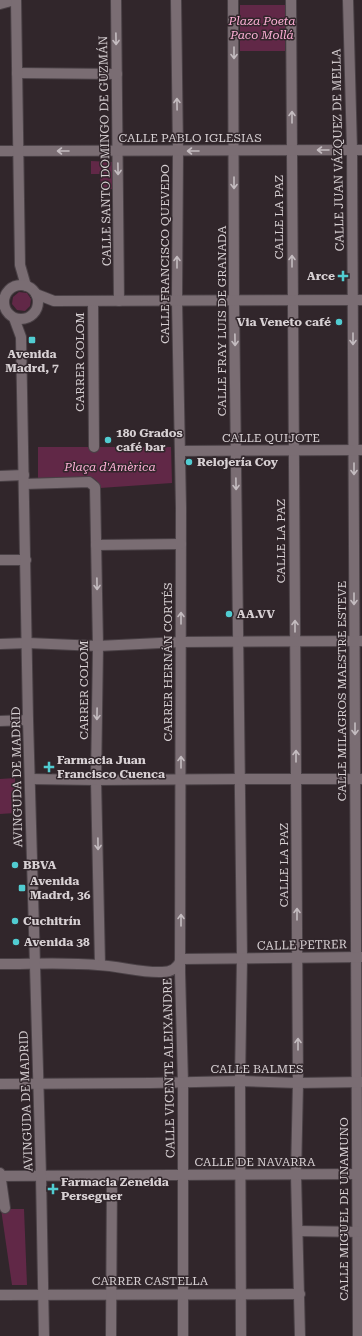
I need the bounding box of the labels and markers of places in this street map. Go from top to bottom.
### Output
place label: Arce [307,269,335,283]
marker: Arce [338,271,348,281]
place label: Via Veneto café [237,315,331,329]
marker: Via Veneto café [334,317,344,327]
marker: Avenida Madrd, 7 [27,335,37,345]
place label: Avenida Madrd, 7 [5,347,59,375]
place label: 180 Grados café bar [116,426,183,454]
marker: 180 Grados café bar [103,435,113,445]
place label: Relojería Coy [197,455,279,469]
marker: Relojería Coy [184,457,194,467]
place label: AA.VV [237,607,275,621]
marker: AA.VV [224,609,234,619]
place label: Farmacia Juan Francisco Cuenca [57,753,165,781]
marker: Farmacia Juan Francisco Cuenca [44,762,54,772]
place label: BBVA [23,858,57,872]
marker: BBVA [10,860,20,870]
place label: Avenida Madrd, 36 [30,874,91,902]
marker: Avenida Madrd, 36 [17,883,27,893]
place label: Cuchitrín [23,914,81,928]
marker: Cuchitrín [10,916,20,926]
place label: Avenida 38 [24,935,90,949]
marker: Avenida 38 [11,937,21,947]
place label: Farmacia Zeneida Perseguer [61,1175,169,1203]
marker: Farmacia Zeneida Perseguer [48,1184,58,1194]

